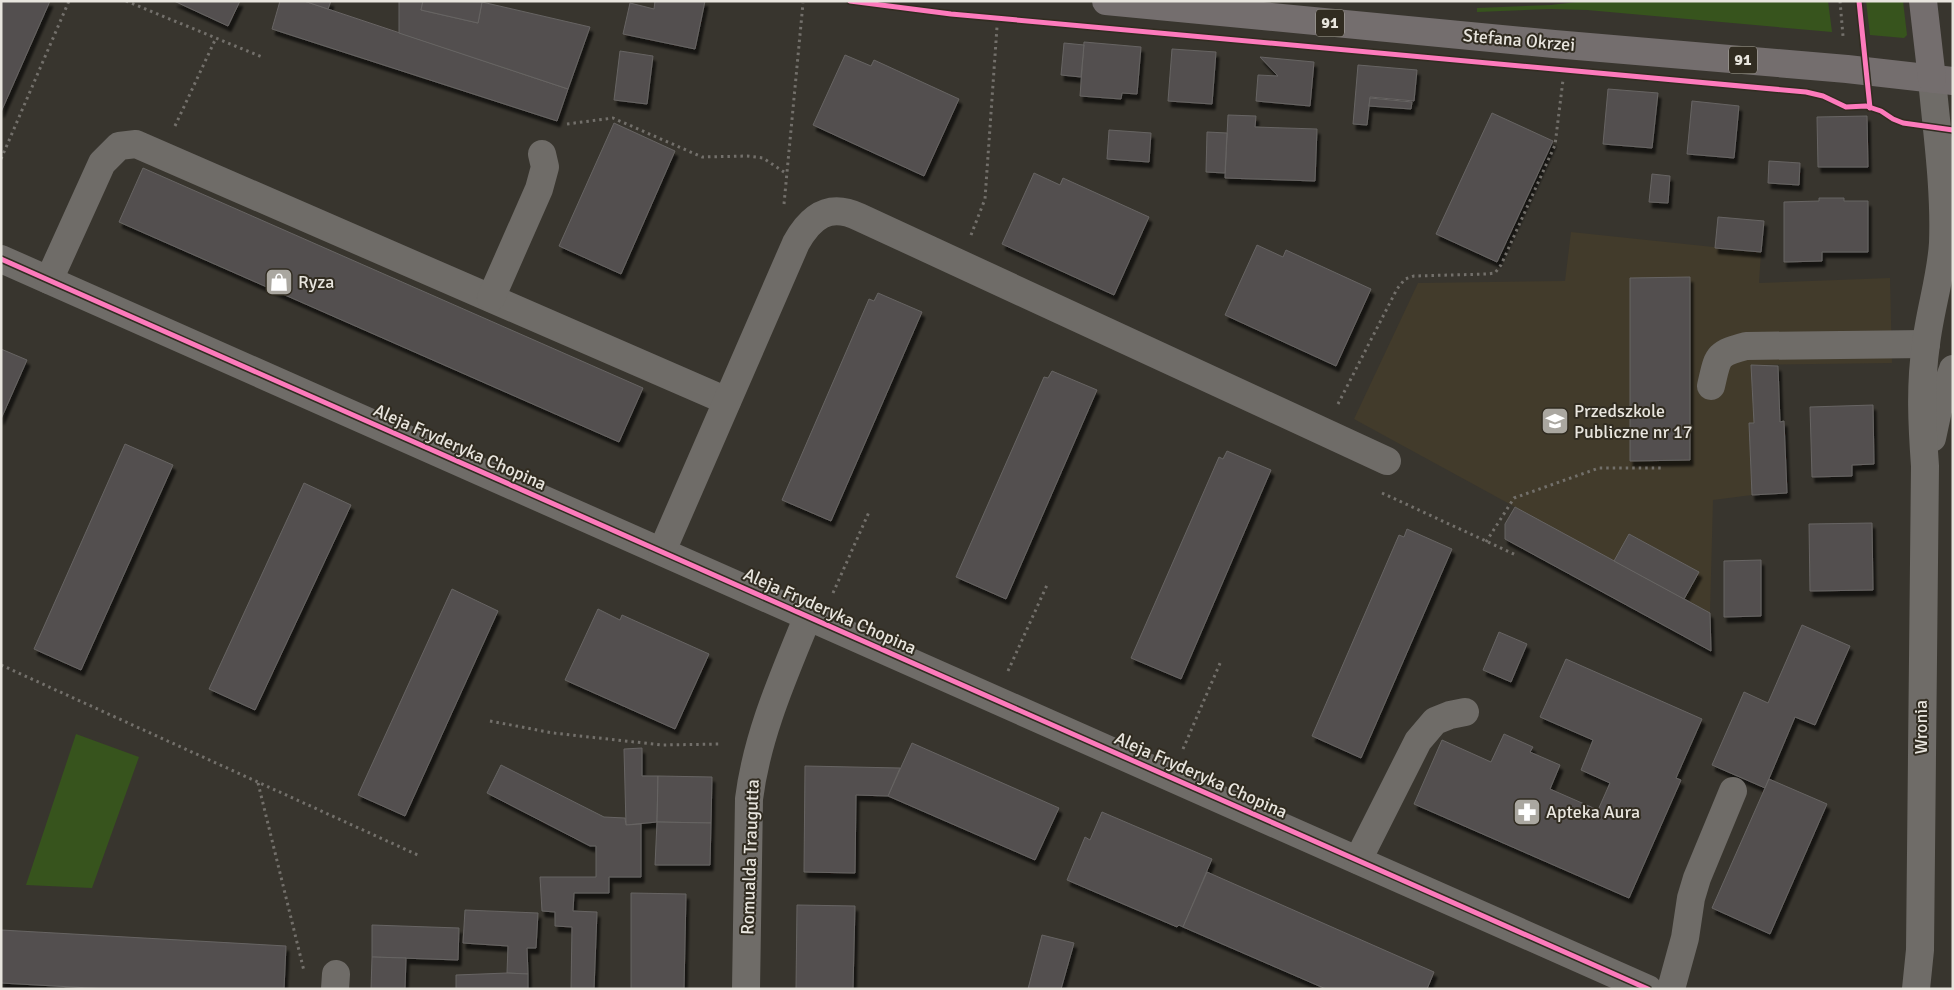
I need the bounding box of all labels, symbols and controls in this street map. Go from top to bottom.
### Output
road number: 91 [1316,9,1344,36]
street label: Stefana Okrzei [1462,24,1576,56]
road number: 91 [1729,46,1757,74]
shop icon: Ryza [264,267,294,297]
place label: Ryza [298,271,334,293]
street label: Aleja Fryderyka Chopina [370,399,550,495]
place label: Przedszkole Publiczne nr 17 [1574,400,1693,443]
school or university icon: Przedszkole Publiczne nr 17 [1540,406,1570,436]
street label: Aleja Fryderyka Chopina [740,563,920,659]
street label: Wronia [1910,700,1932,754]
street label: Aleja Fryderyka Chopina [1111,727,1291,823]
street label: Romualda Traugutta [736,779,764,935]
pharmacy icon: Apteka Aura [1512,797,1542,827]
place label: Apteka Aura [1546,801,1640,823]

